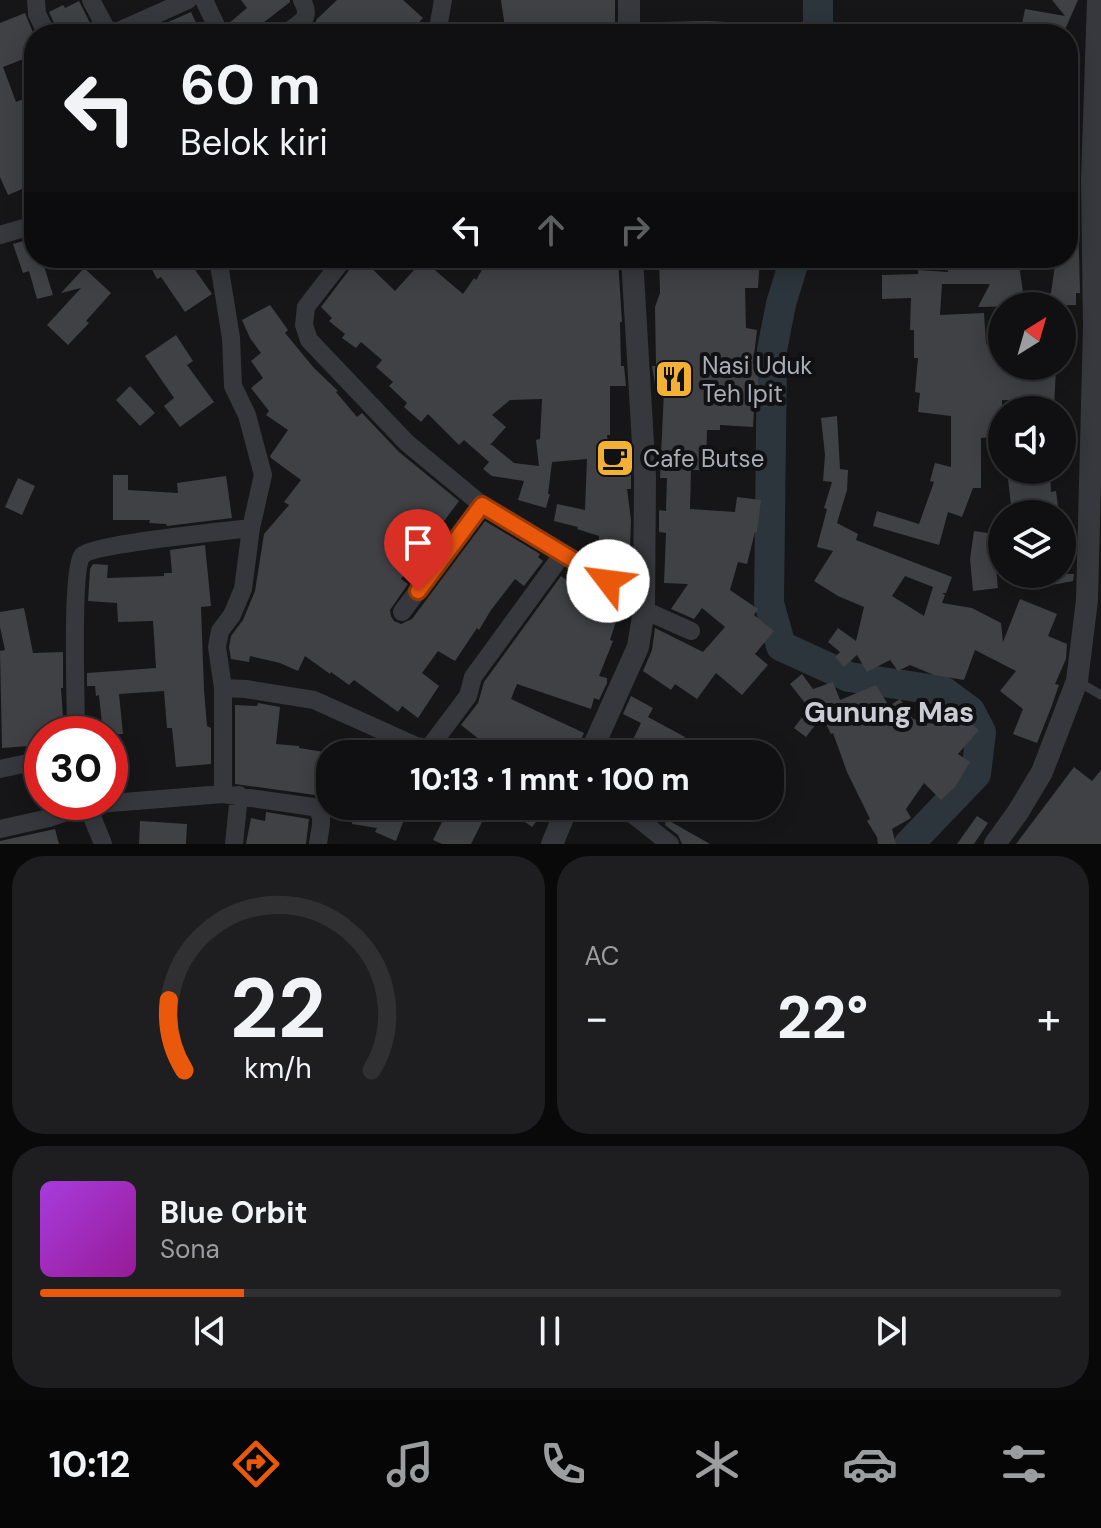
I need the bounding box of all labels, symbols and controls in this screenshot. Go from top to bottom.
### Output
text: 60 m [180,48,321,121]
icon: left [48,56,152,160]
text: Belok kiri [180,119,328,166]
icon: left [445,208,489,252]
icon: ahead [529,208,573,252]
icon: right [613,208,657,252]
north arrow [988,292,1076,380]
map controls [988,292,1076,588]
place label: Nasi Uduk Teh Ipit [702,350,812,409]
restaurant icon: Nasi Uduk Teh Ipit [653,358,695,400]
button: sound [988,396,1076,484]
cafe icon: Cafe Butse [594,437,636,479]
place label: Cafe Butse [643,443,764,474]
button: layers [988,500,1076,588]
pin [384,509,452,591]
icon: arrive [396,521,440,565]
position arrow [566,539,650,623]
district label: Gunung Mas [804,694,974,731]
speed limit sign: 30 [24,716,128,820]
text: 10:13 · 1 mnt · 100 m [410,760,690,799]
text: AC [585,939,619,973]
text: 22 [230,954,326,1063]
text: 22° [777,978,868,1057]
text: − [585,989,609,1047]
text: + [1037,989,1061,1047]
text: km/h [244,1050,312,1087]
text: Blue Orbit [160,1193,307,1232]
text: Sona [160,1232,220,1266]
icon: previous [188,1309,232,1353]
icon: pause [528,1309,572,1353]
icon: next [869,1309,913,1353]
icon: directions [228,1436,284,1492]
icon: music [382,1436,438,1492]
icon: phone [535,1436,591,1492]
icon: climate [689,1436,745,1492]
icon: car [842,1436,898,1492]
icon: filters [996,1436,1052,1492]
text: 10:12 [49,1441,130,1488]

